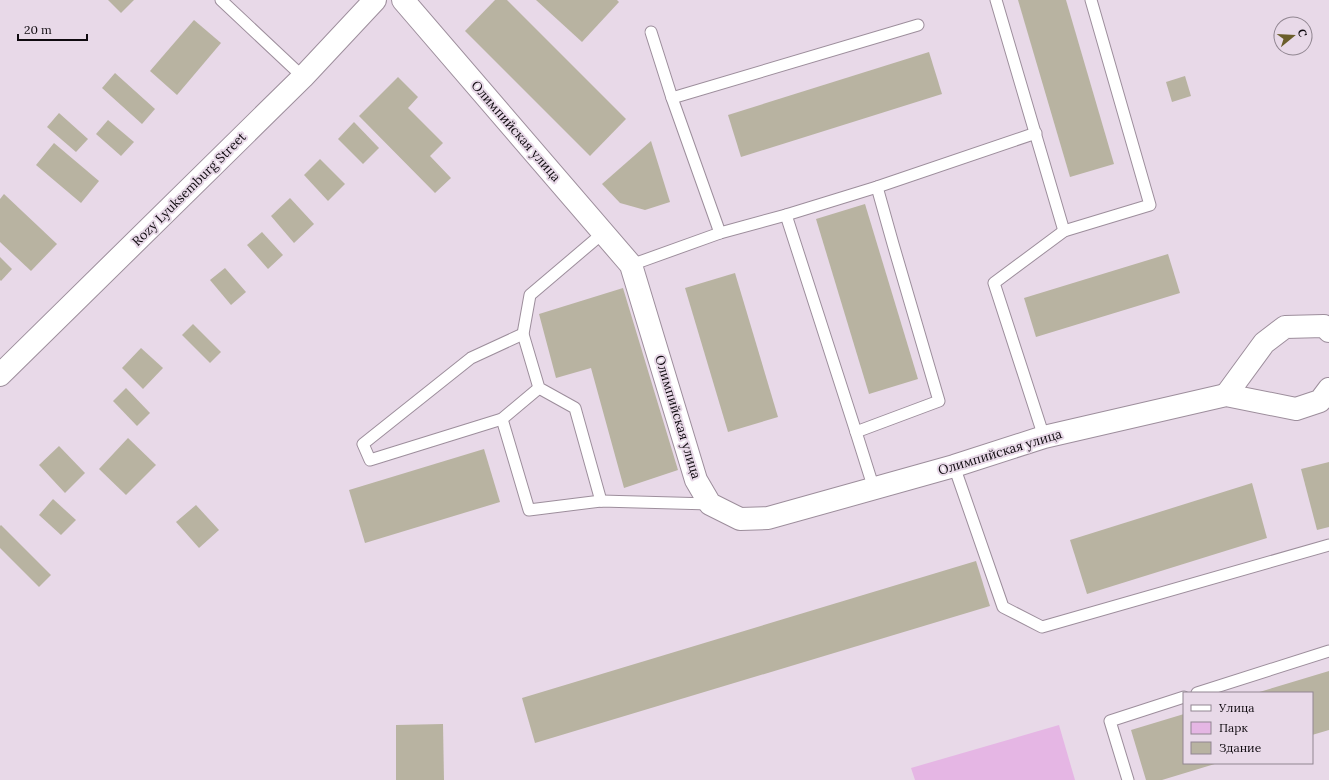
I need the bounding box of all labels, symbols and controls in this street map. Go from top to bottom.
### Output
scale bar [18,16,87,42]
north arrow [1273,16,1313,56]
text: 20 m [24,22,52,37]
text: С [1295,27,1310,39]
street label: Олимпийская улица [467,77,565,185]
street label: Rozy Lyuksemburg Street [128,128,250,250]
street label: Олимпийская улица [651,353,705,481]
street label: Олимпийская улица [936,425,1064,479]
legend [1183,692,1313,764]
text: Улица [1218,700,1255,715]
text: Парк [1219,720,1248,735]
text: Здание [1219,740,1262,755]

